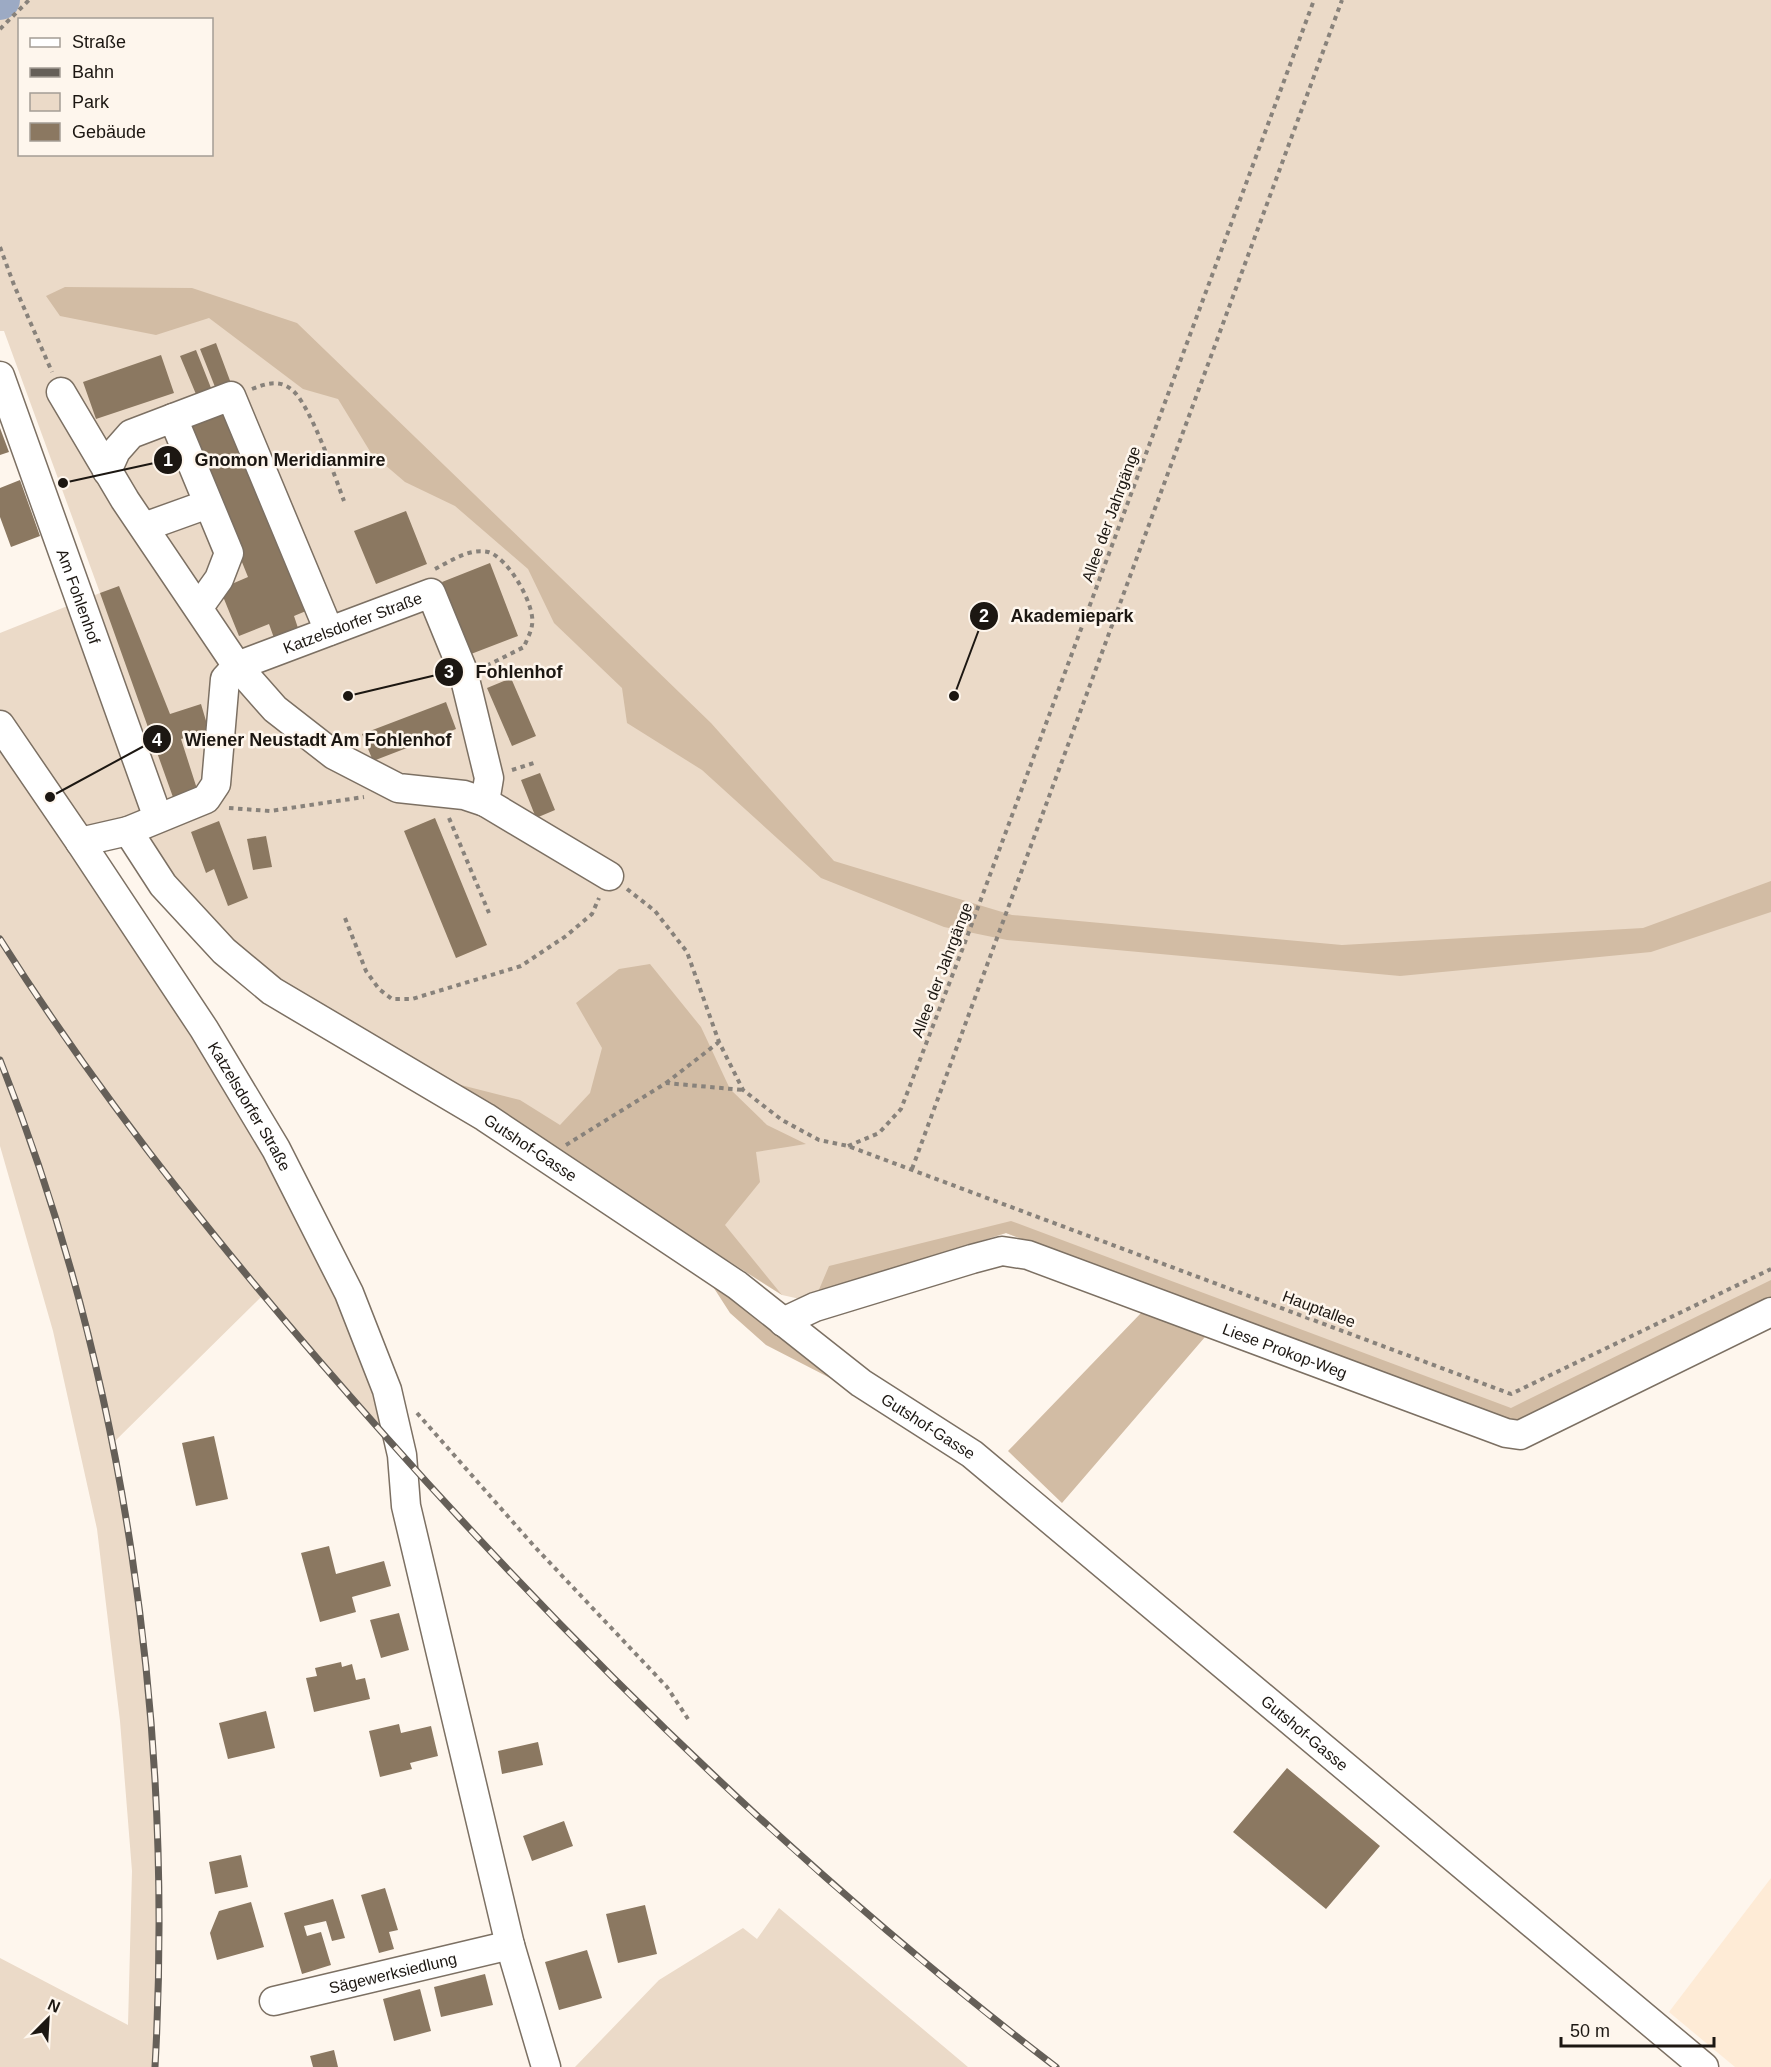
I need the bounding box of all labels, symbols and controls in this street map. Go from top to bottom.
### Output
legend [18,18,213,156]
text: Straße [72,32,126,52]
text: Bahn [72,62,114,82]
text: Park [72,92,110,112]
text: Gebäude [72,122,146,142]
callout: Gnomon Meridianmire [153,442,398,478]
street label: Allee der Jahrgänge [1079,444,1144,584]
text: 1 [163,450,173,470]
text: Gnomon Meridianmire [194,450,386,470]
street label: Am Fohlenhof [54,547,104,647]
street label: Katzelsdorfer Straße [281,589,424,656]
callout: Akademiepark [969,598,1146,634]
text: 2 [979,606,989,626]
text: Akademiepark [1010,606,1135,626]
callout: Fohlenhof [434,654,574,690]
text: 3 [444,662,454,682]
text: Fohlenhof [476,662,563,682]
callout: Wiener Neustadt Am Fohlenhof [142,721,464,757]
text: 4 [152,730,162,750]
text: Wiener Neustadt Am Fohlenhof [184,730,453,750]
street label: Allee der Jahrgänge [908,900,976,1040]
street label: Katzelsdorfer Straße [205,1039,294,1174]
street label: Gutshof-Gasse [481,1110,580,1184]
street label: Hauptallee [1280,1287,1358,1331]
street label: Liese Prokop-Weg [1220,1320,1349,1382]
street label: Gutshof-Gasse [878,1390,978,1462]
street label: Gutshof-Gasse [1258,1692,1352,1774]
street label: Sägewerksiedlung [327,1949,458,1996]
north arrow [18,1989,78,2049]
text: N [45,1996,63,2016]
scale bar [1561,2010,1714,2048]
text: 50 m [1570,2021,1610,2041]

